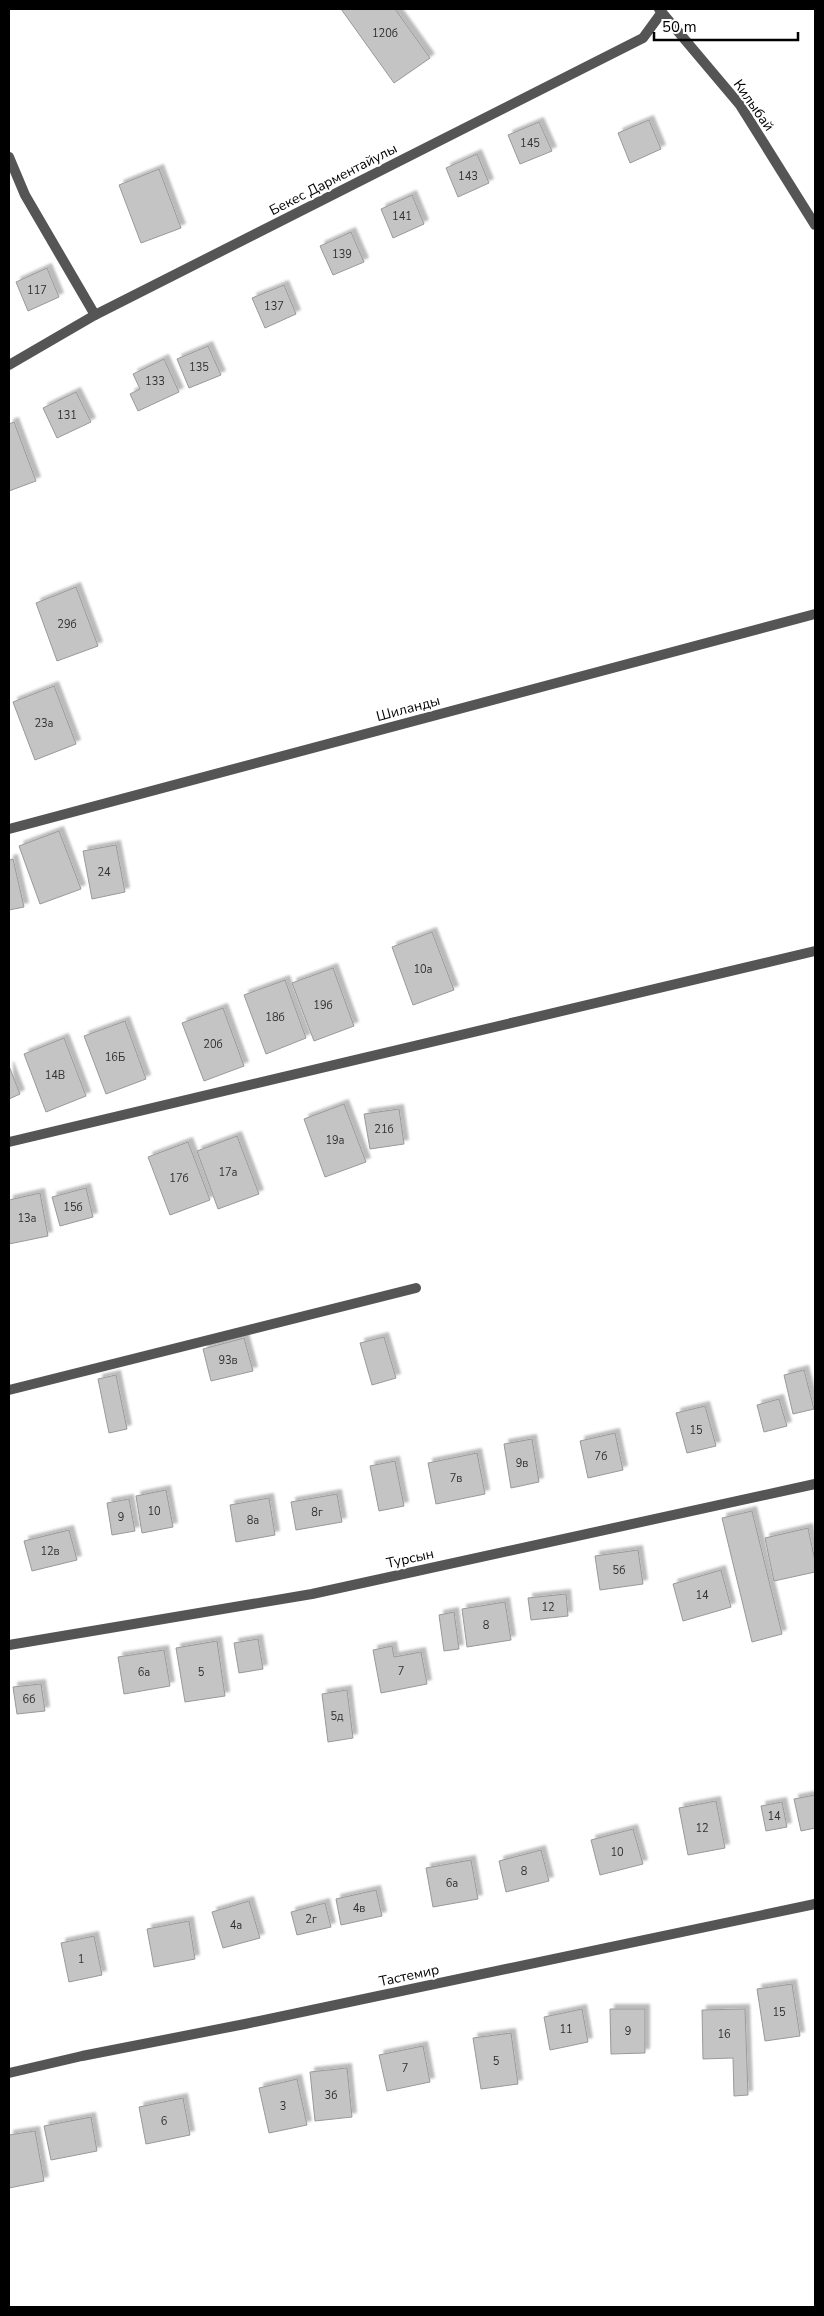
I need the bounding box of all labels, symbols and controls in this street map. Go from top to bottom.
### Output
scale bar [654,10,798,42]
text: 50 m [662,17,697,37]
house number: 120б [372,26,398,41]
street label: Килыбай [729,76,778,135]
house number: 145 [520,136,540,151]
street label: Бекес Дарментайулы [266,139,400,220]
house number: 143 [458,169,478,184]
house number: 141 [392,209,412,224]
house number: 139 [332,247,352,262]
house number: 117 [27,283,47,298]
house number: 137 [264,299,284,314]
house number: 135 [189,360,209,375]
house number: 133 [145,374,165,389]
house number: 131 [57,408,77,423]
house number: 29б [57,617,77,632]
street label: Шиланды [374,691,442,726]
house number: 23а [34,716,54,731]
house number: 24 [97,865,111,880]
house number: 10а [413,962,433,977]
house number: 19б [313,998,333,1013]
house number: 18б [265,1010,285,1025]
house number: 20б [203,1037,223,1052]
house number: 16Б [105,1050,125,1065]
house number: 14В [45,1068,65,1083]
house number: 21б [374,1122,394,1137]
house number: 19а [325,1133,345,1148]
house number: 17а [218,1165,238,1180]
house number: 17б [169,1171,189,1186]
house number: 15б [63,1200,83,1215]
house number: 13а [17,1211,37,1226]
house number: 93в [218,1353,238,1368]
house number: 15 [689,1423,703,1438]
house number: 7б [595,1449,607,1464]
house number: 9в [516,1456,528,1471]
house number: 7в [450,1471,462,1486]
house number: 10 [147,1504,161,1519]
house number: 8г [311,1505,323,1520]
house number: 9 [118,1510,124,1525]
house number: 8а [247,1513,259,1528]
house number: 12в [40,1544,60,1559]
street label: Турсын [385,1544,436,1573]
house number: 5б [613,1563,625,1578]
house number: 14 [695,1588,709,1603]
house number: 12 [541,1600,555,1615]
house number: 8 [483,1618,490,1633]
house number: 7 [398,1664,404,1679]
house number: 6а [138,1665,150,1680]
house number: 5 [198,1665,205,1680]
house number: 6б [23,1692,35,1707]
house number: 5д [330,1709,344,1724]
house number: 14 [767,1809,781,1824]
house number: 12 [695,1821,709,1836]
house number: 10 [610,1845,624,1860]
house number: 8 [521,1864,528,1879]
house number: 6а [446,1876,458,1891]
house number: 4в [353,1901,365,1916]
house number: 2г [305,1912,317,1927]
house number: 4а [230,1918,242,1933]
house number: 1 [78,1952,84,1967]
street label: Тастемир [377,1960,441,1991]
house number: 15 [772,2005,786,2020]
house number: 11 [559,2022,573,2037]
house number: 9 [625,2024,631,2039]
house number: 16 [717,2027,731,2042]
house number: 5 [493,2054,500,2069]
house number: 7 [402,2061,408,2076]
house number: 3б [325,2088,337,2103]
house number: 3 [280,2099,286,2114]
house number: 6 [161,2114,168,2129]

